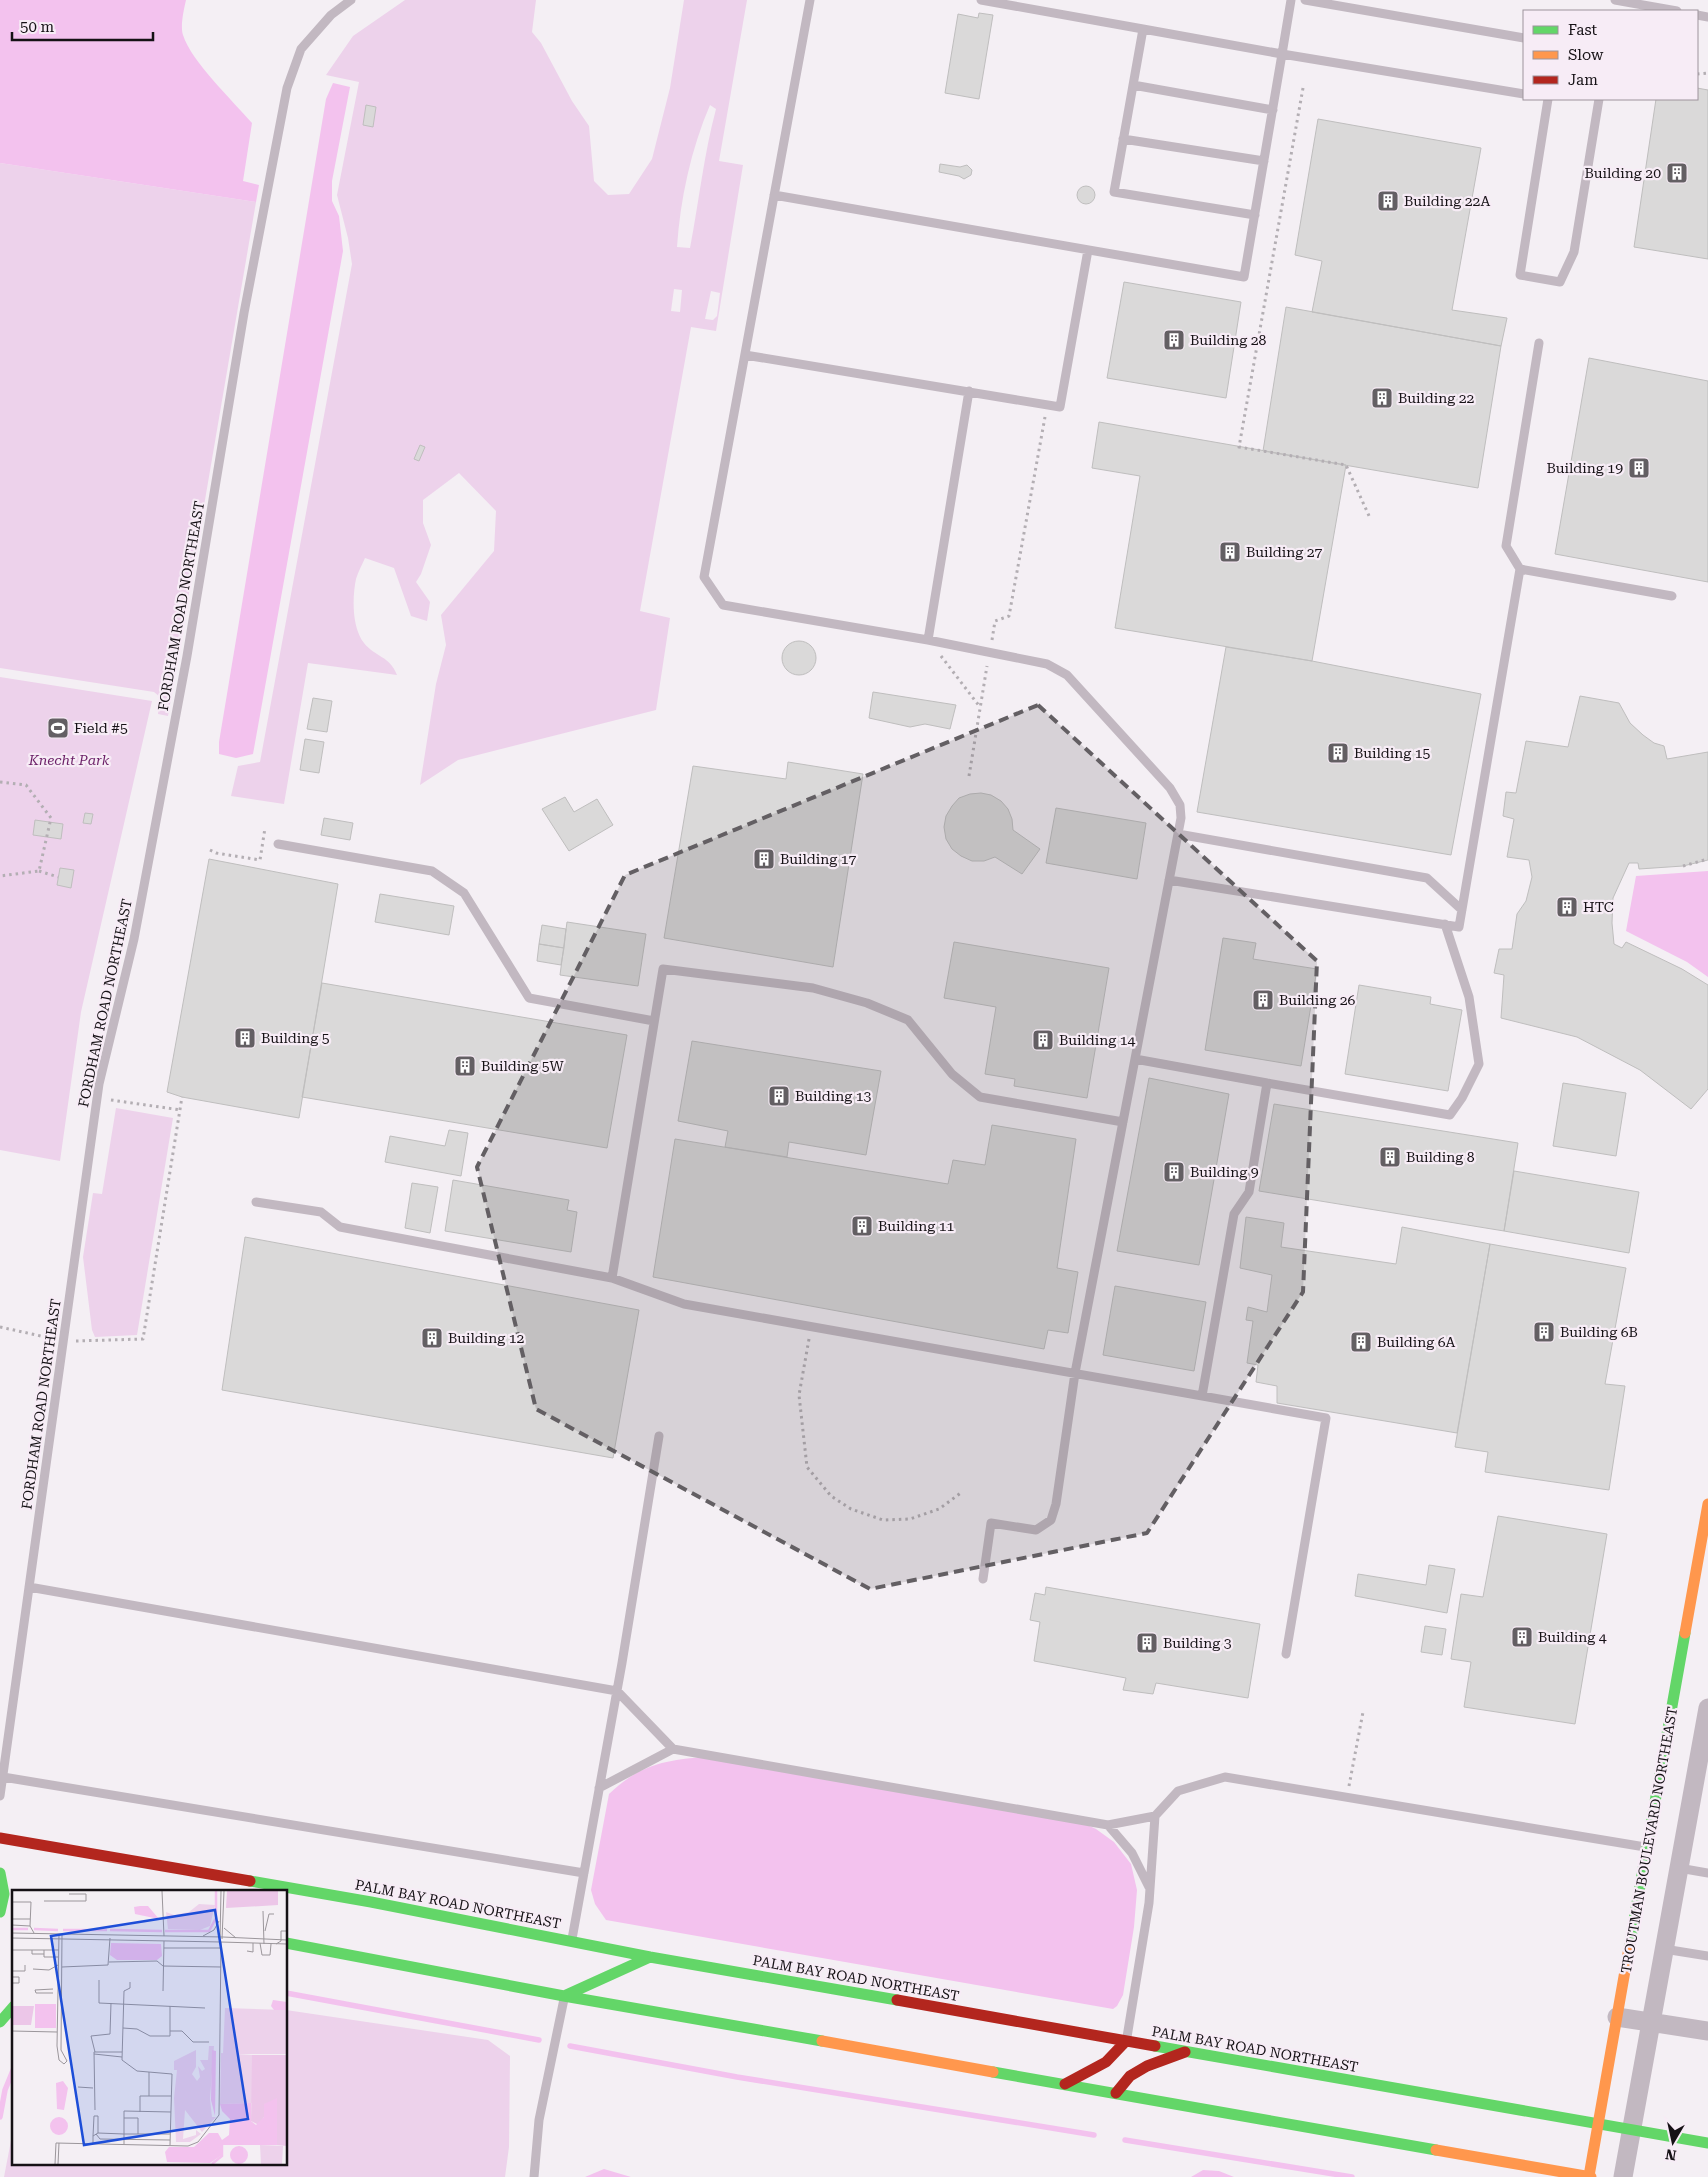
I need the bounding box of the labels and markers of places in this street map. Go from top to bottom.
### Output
building icon: Building 20 [1665,161,1689,185]
place label: Building 20 [1585,165,1661,181]
building icon: Building 22A [1376,189,1400,213]
place label: Building 22A [1404,193,1490,209]
building icon: Building 28 [1162,328,1186,352]
place label: Building 28 [1190,332,1267,348]
building icon: Building 22 [1370,386,1394,410]
place label: Building 22 [1398,390,1475,406]
building icon: Building 19 [1627,456,1651,480]
place label: Building 19 [1547,460,1623,476]
building icon: Building 27 [1218,540,1242,564]
place label: Building 27 [1246,544,1323,560]
sports icon: Field #5 [46,716,70,740]
place label: Field #5 [74,720,128,736]
building icon: Building 15 [1326,741,1350,765]
place label: Building 15 [1354,745,1431,761]
building icon: Building 17 [752,847,776,871]
place label: Building 17 [780,851,857,867]
building icon: HTC [1555,895,1579,919]
place label: HTC [1583,899,1614,915]
building icon: Building 26 [1251,988,1275,1012]
place label: Building 26 [1279,992,1356,1008]
building icon: Building 5 [233,1026,257,1050]
building icon: Building 14 [1031,1028,1055,1052]
place label: Building 5 [261,1030,330,1046]
place label: Building 14 [1059,1032,1136,1048]
building icon: Building 5W [453,1054,477,1078]
place label: Building 5W [481,1058,565,1074]
building icon: Building 13 [767,1084,791,1108]
place label: Building 13 [795,1088,872,1104]
building icon: Building 8 [1378,1145,1402,1169]
place label: Building 8 [1406,1149,1475,1165]
building icon: Building 9 [1162,1160,1186,1184]
place label: Building 9 [1190,1164,1259,1180]
building icon: Building 11 [850,1214,874,1238]
place label: Building 11 [878,1218,955,1234]
building icon: Building 6B [1532,1320,1556,1344]
place label: Building 6B [1560,1324,1638,1340]
building icon: Building 12 [420,1326,444,1350]
place label: Building 12 [448,1330,525,1346]
building icon: Building 6A [1349,1330,1373,1354]
place label: Building 6A [1377,1334,1456,1350]
building icon: Building 4 [1510,1625,1534,1649]
place label: Building 4 [1538,1629,1607,1645]
building icon: Building 3 [1135,1631,1159,1655]
place label: Building 3 [1163,1635,1232,1651]

